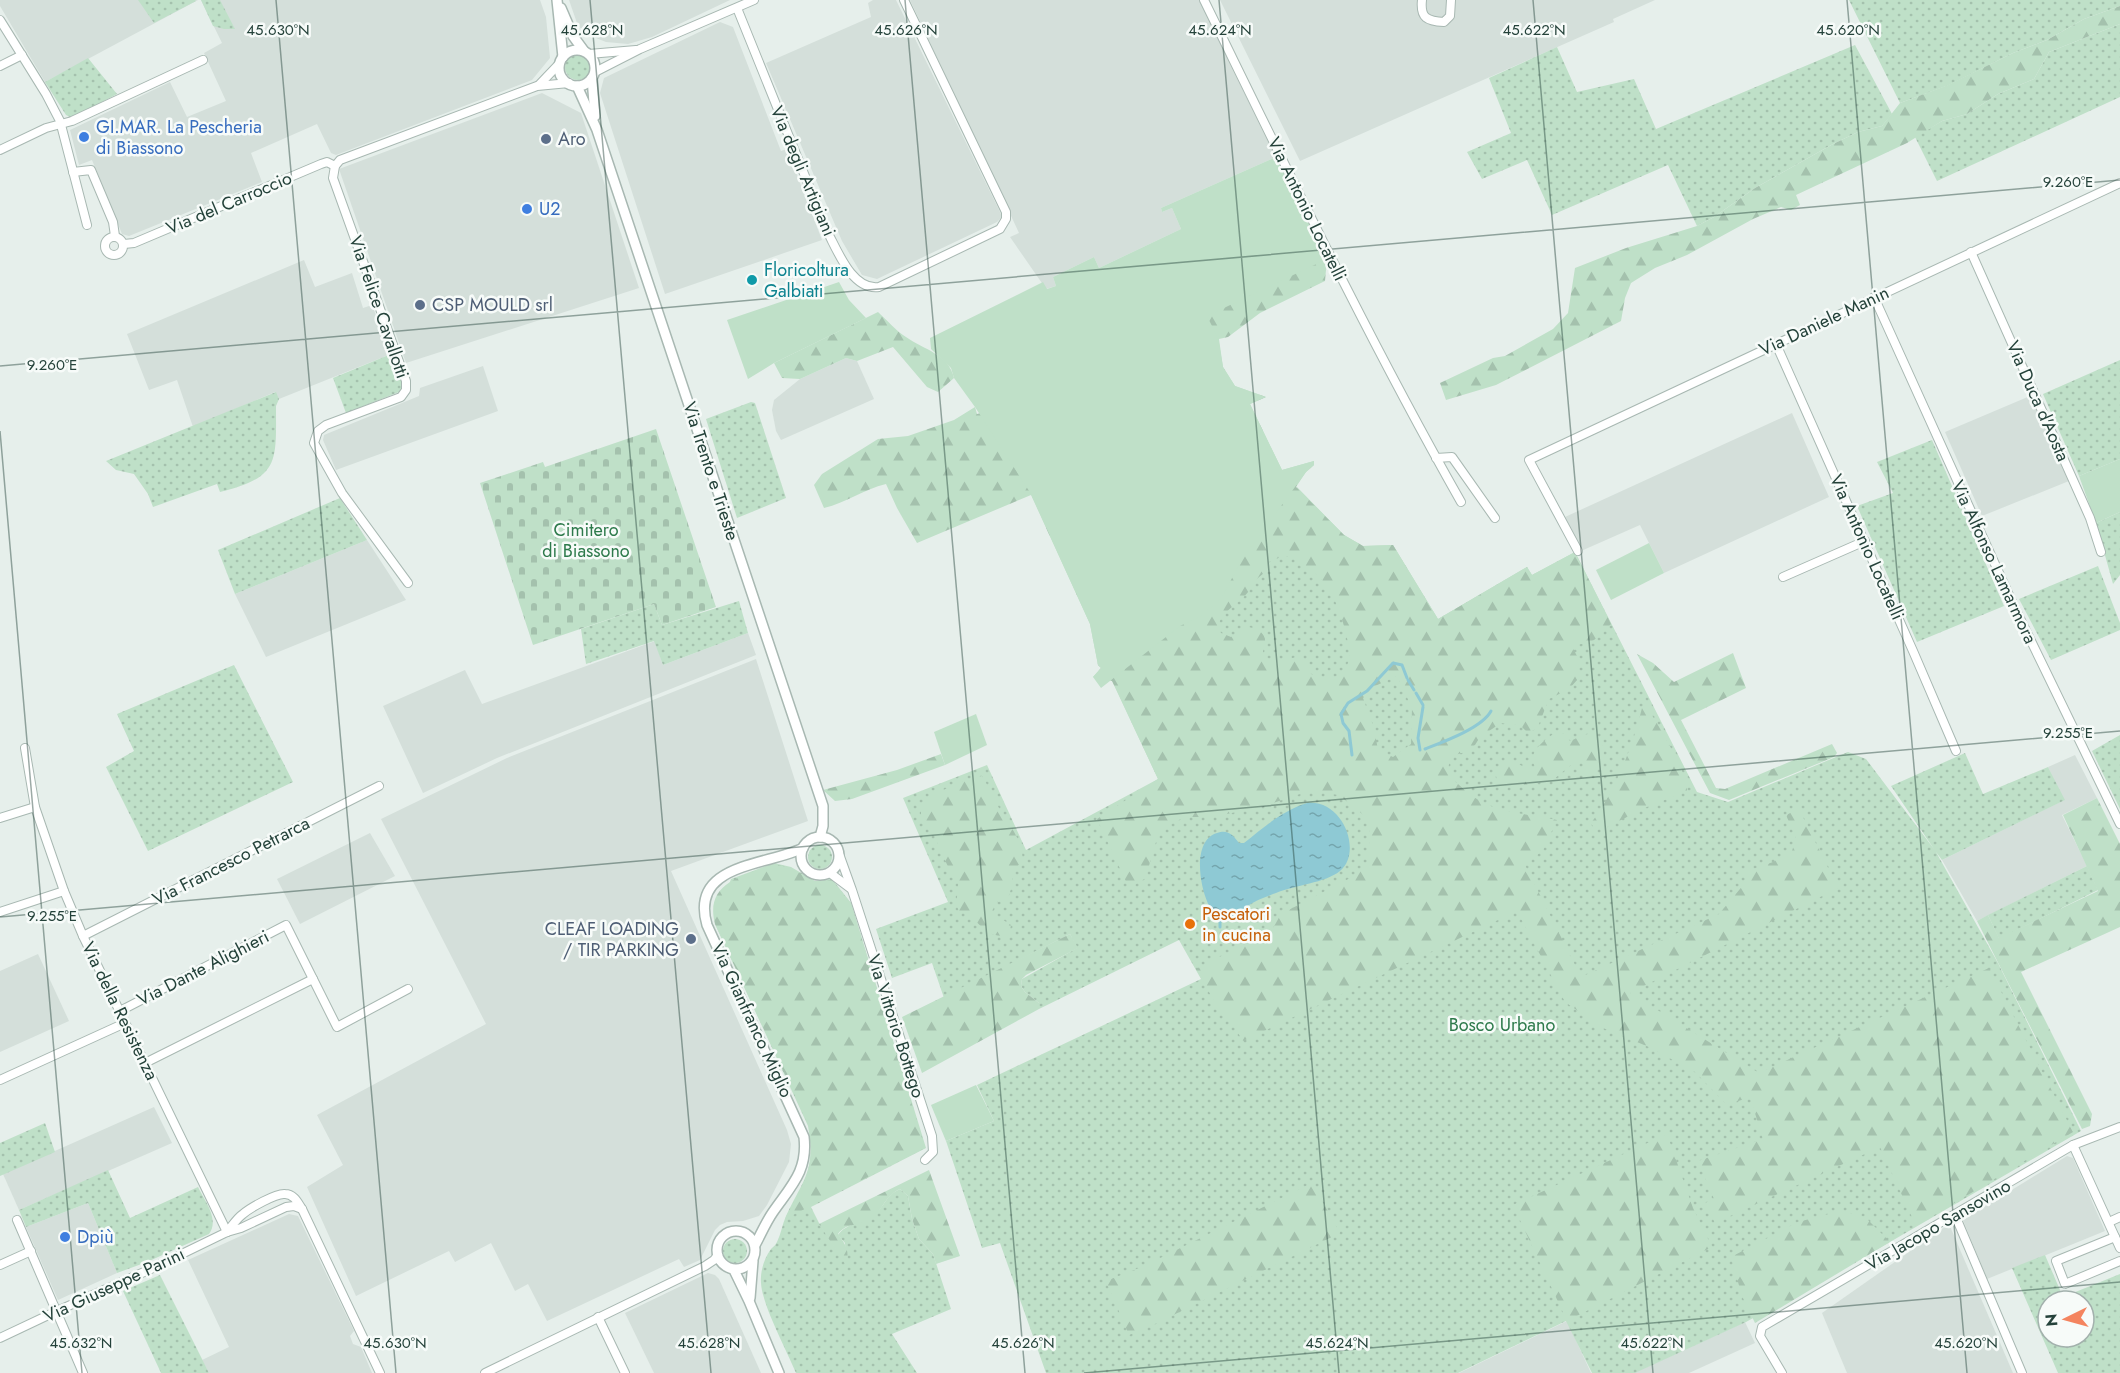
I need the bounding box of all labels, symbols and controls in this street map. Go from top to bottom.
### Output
text: 45.630°N [246,19,310,41]
text: 45.628°N [561,19,623,41]
text: 45.626°N [874,19,938,41]
text: 45.624°N [1188,19,1252,41]
text: 45.622°N [1502,19,1566,41]
text: 45.620°N [1816,19,1880,41]
street label: Via degli Artigiani [764,102,842,240]
place label: GI.MAR. La Pescheria di Biassono [96,114,262,161]
place label: Aro [558,126,586,152]
marker: GI.MAR. La Pescheria di Biassono [77,130,91,144]
marker: Aro [539,132,553,146]
street label: Via Antonio Locatelli [1261,133,1353,285]
street label: Via del Carroccio [162,165,296,241]
text: 9.260°E [2043,171,2093,193]
place label: U2 [539,196,561,222]
marker: U2 [520,202,534,216]
street label: Via Felice Cavallotti [342,232,416,382]
place label: Floricoltura Galbiati [764,257,849,304]
marker: Floricoltura Galbiati [745,273,759,287]
street label: Via Daniele Manin [1755,280,1893,362]
place label: CSP MOULD srl [432,292,553,318]
marker: CSP MOULD srl [413,298,427,312]
street label: Via Duca d'Aosta [2000,337,2076,465]
text: 9.260°E [27,354,77,376]
street label: Via Trento e Trieste [676,398,746,544]
street label: Via Antonio Locatelli [1823,470,1911,624]
street label: Via Alfonso Lamarmora [1945,476,2043,648]
park label: Cimitero di Biassono [542,517,630,564]
text: 9.255°E [2043,722,2093,744]
street label: Via Francesco Petrarca [148,810,314,912]
place label: Pescatori in cucina [1202,901,1271,948]
text: 9.255°E [27,905,77,927]
place label: CLEAF LOADING / TIR PARKING [545,916,679,963]
marker: Pescatori in cucina [1183,917,1197,931]
street label: Via Dante Alighieri [132,923,274,1013]
marker: CLEAF LOADING / TIR PARKING [684,932,698,946]
street label: Via della Resistenza [75,937,165,1085]
street label: Via Gianfranco Miglio [705,938,800,1102]
street label: Via Vittorio Bottego [861,951,932,1101]
park label: Bosco Urbano [1449,1012,1555,1038]
street label: Via Jacopo Sansovino [1860,1173,2016,1277]
place label: Dpiù [77,1224,114,1250]
marker: Dpiù [58,1230,72,1244]
street label: Via Giuseppe Parini [39,1241,189,1329]
north arrow [2036,1289,2096,1349]
text: N [2040,1313,2064,1328]
text: 45.632°N [50,1332,112,1354]
text: 45.630°N [363,1332,427,1354]
text: 45.628°N [678,1332,740,1354]
text: 45.626°N [991,1332,1055,1354]
text: 45.624°N [1305,1332,1369,1354]
text: 45.622°N [1620,1332,1684,1354]
text: 45.620°N [1934,1332,1998,1354]

